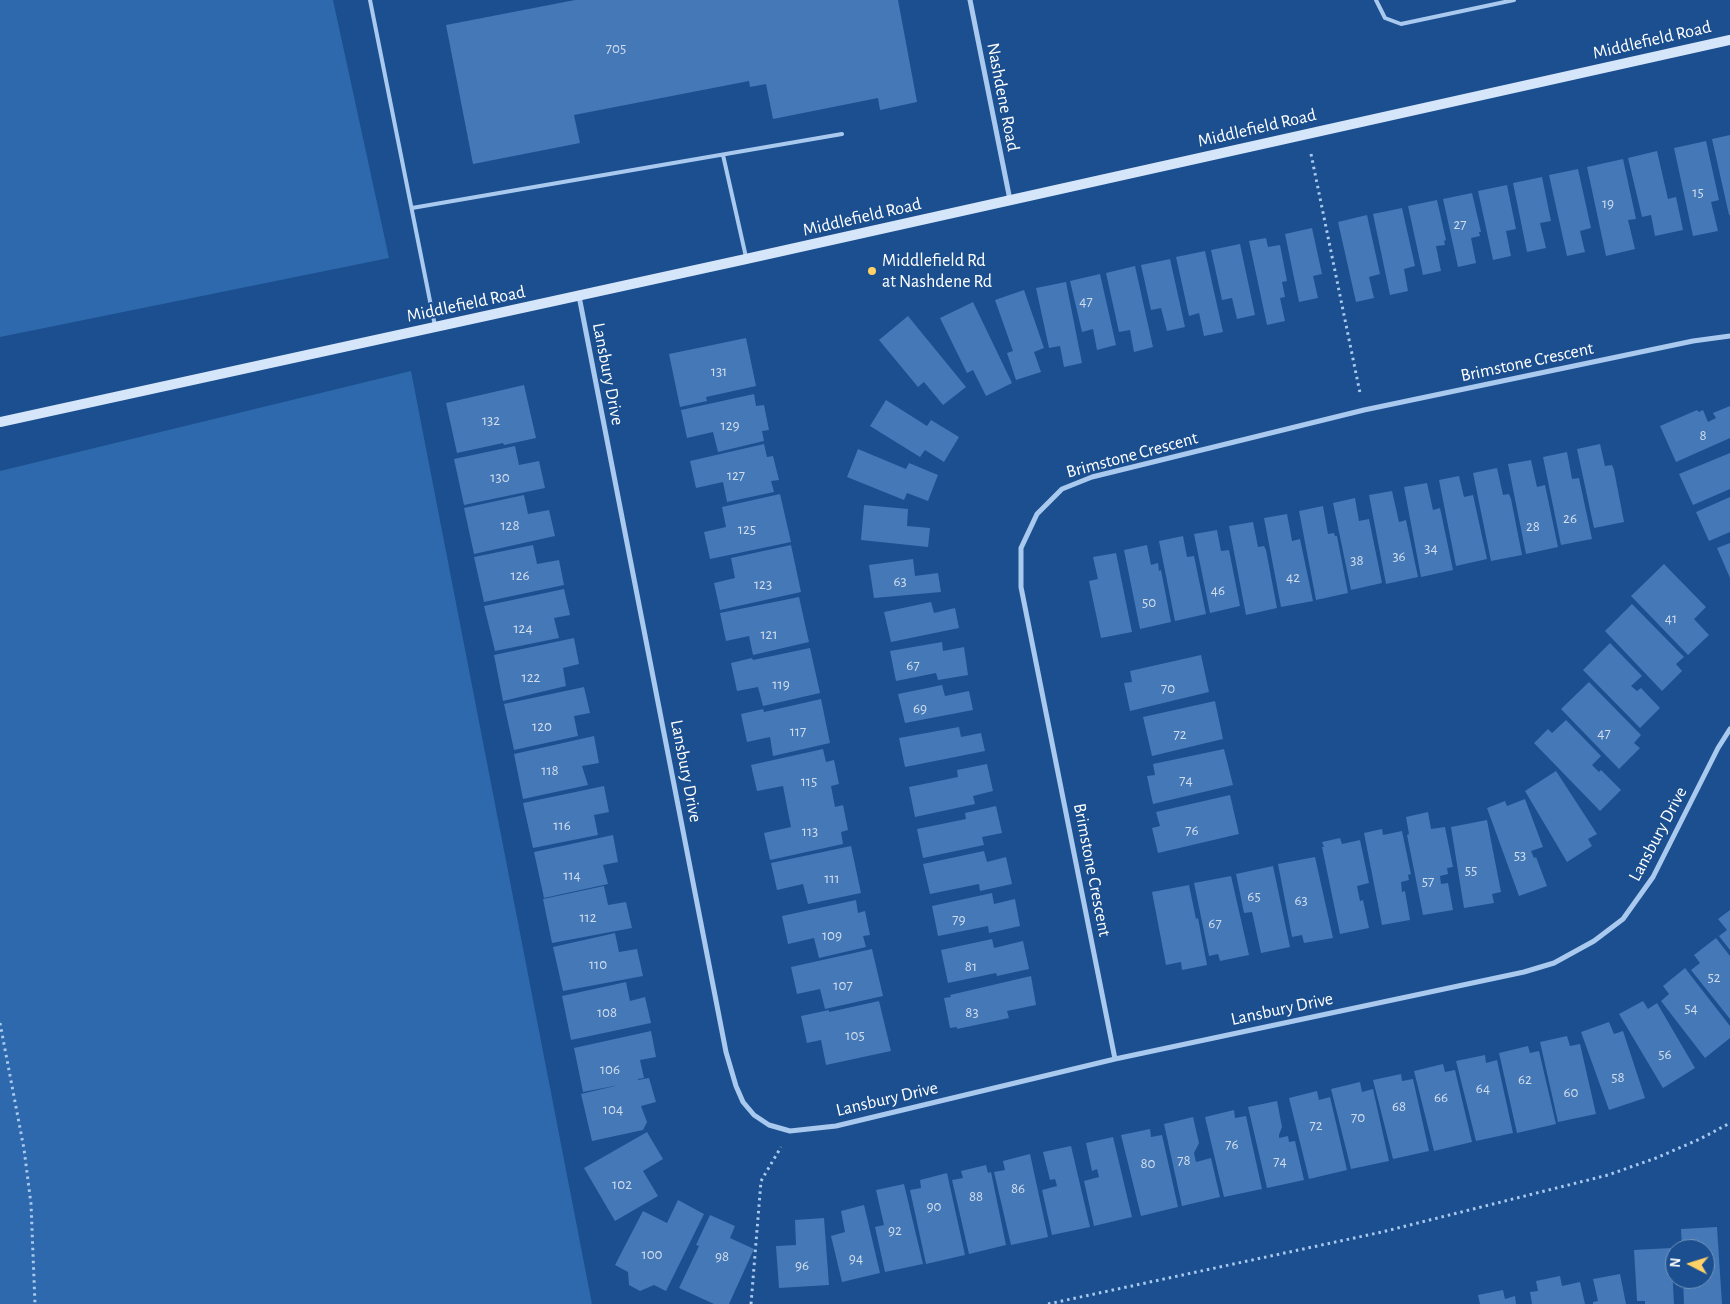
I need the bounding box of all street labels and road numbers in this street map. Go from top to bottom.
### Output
street label: Middlefield Road [1591,16,1713,64]
street label: Nashdene Road [982,41,1024,153]
street label: Middlefield Road [1196,104,1318,152]
street label: Middlefield Road [801,193,923,241]
street label: Middlefield Road [405,281,527,327]
street label: Lansbury Drive [587,321,629,427]
street label: Brimstone Crescent [1459,337,1595,387]
street label: Brimstone Crescent [1064,427,1200,483]
street label: Lansbury Drive [665,718,707,824]
street label: Lansbury Drive [1624,783,1692,885]
street label: Brimstone Crescent [1068,801,1116,939]
street label: Lansbury Drive [1229,988,1335,1030]
street label: Lansbury Drive [834,1077,940,1121]

